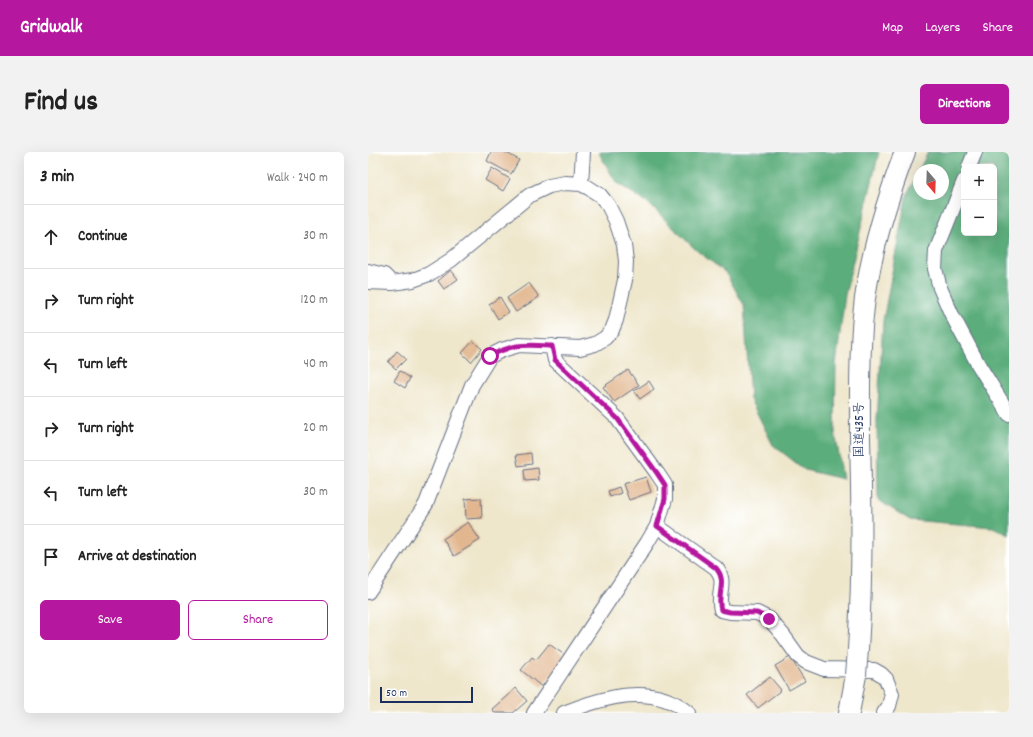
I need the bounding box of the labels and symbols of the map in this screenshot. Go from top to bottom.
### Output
north arrow [913,164,949,200]
route start [481,347,499,365]
street label: 国道435号 [851,402,870,458]
route end [760,610,778,628]
scale bar [380,685,473,704]

